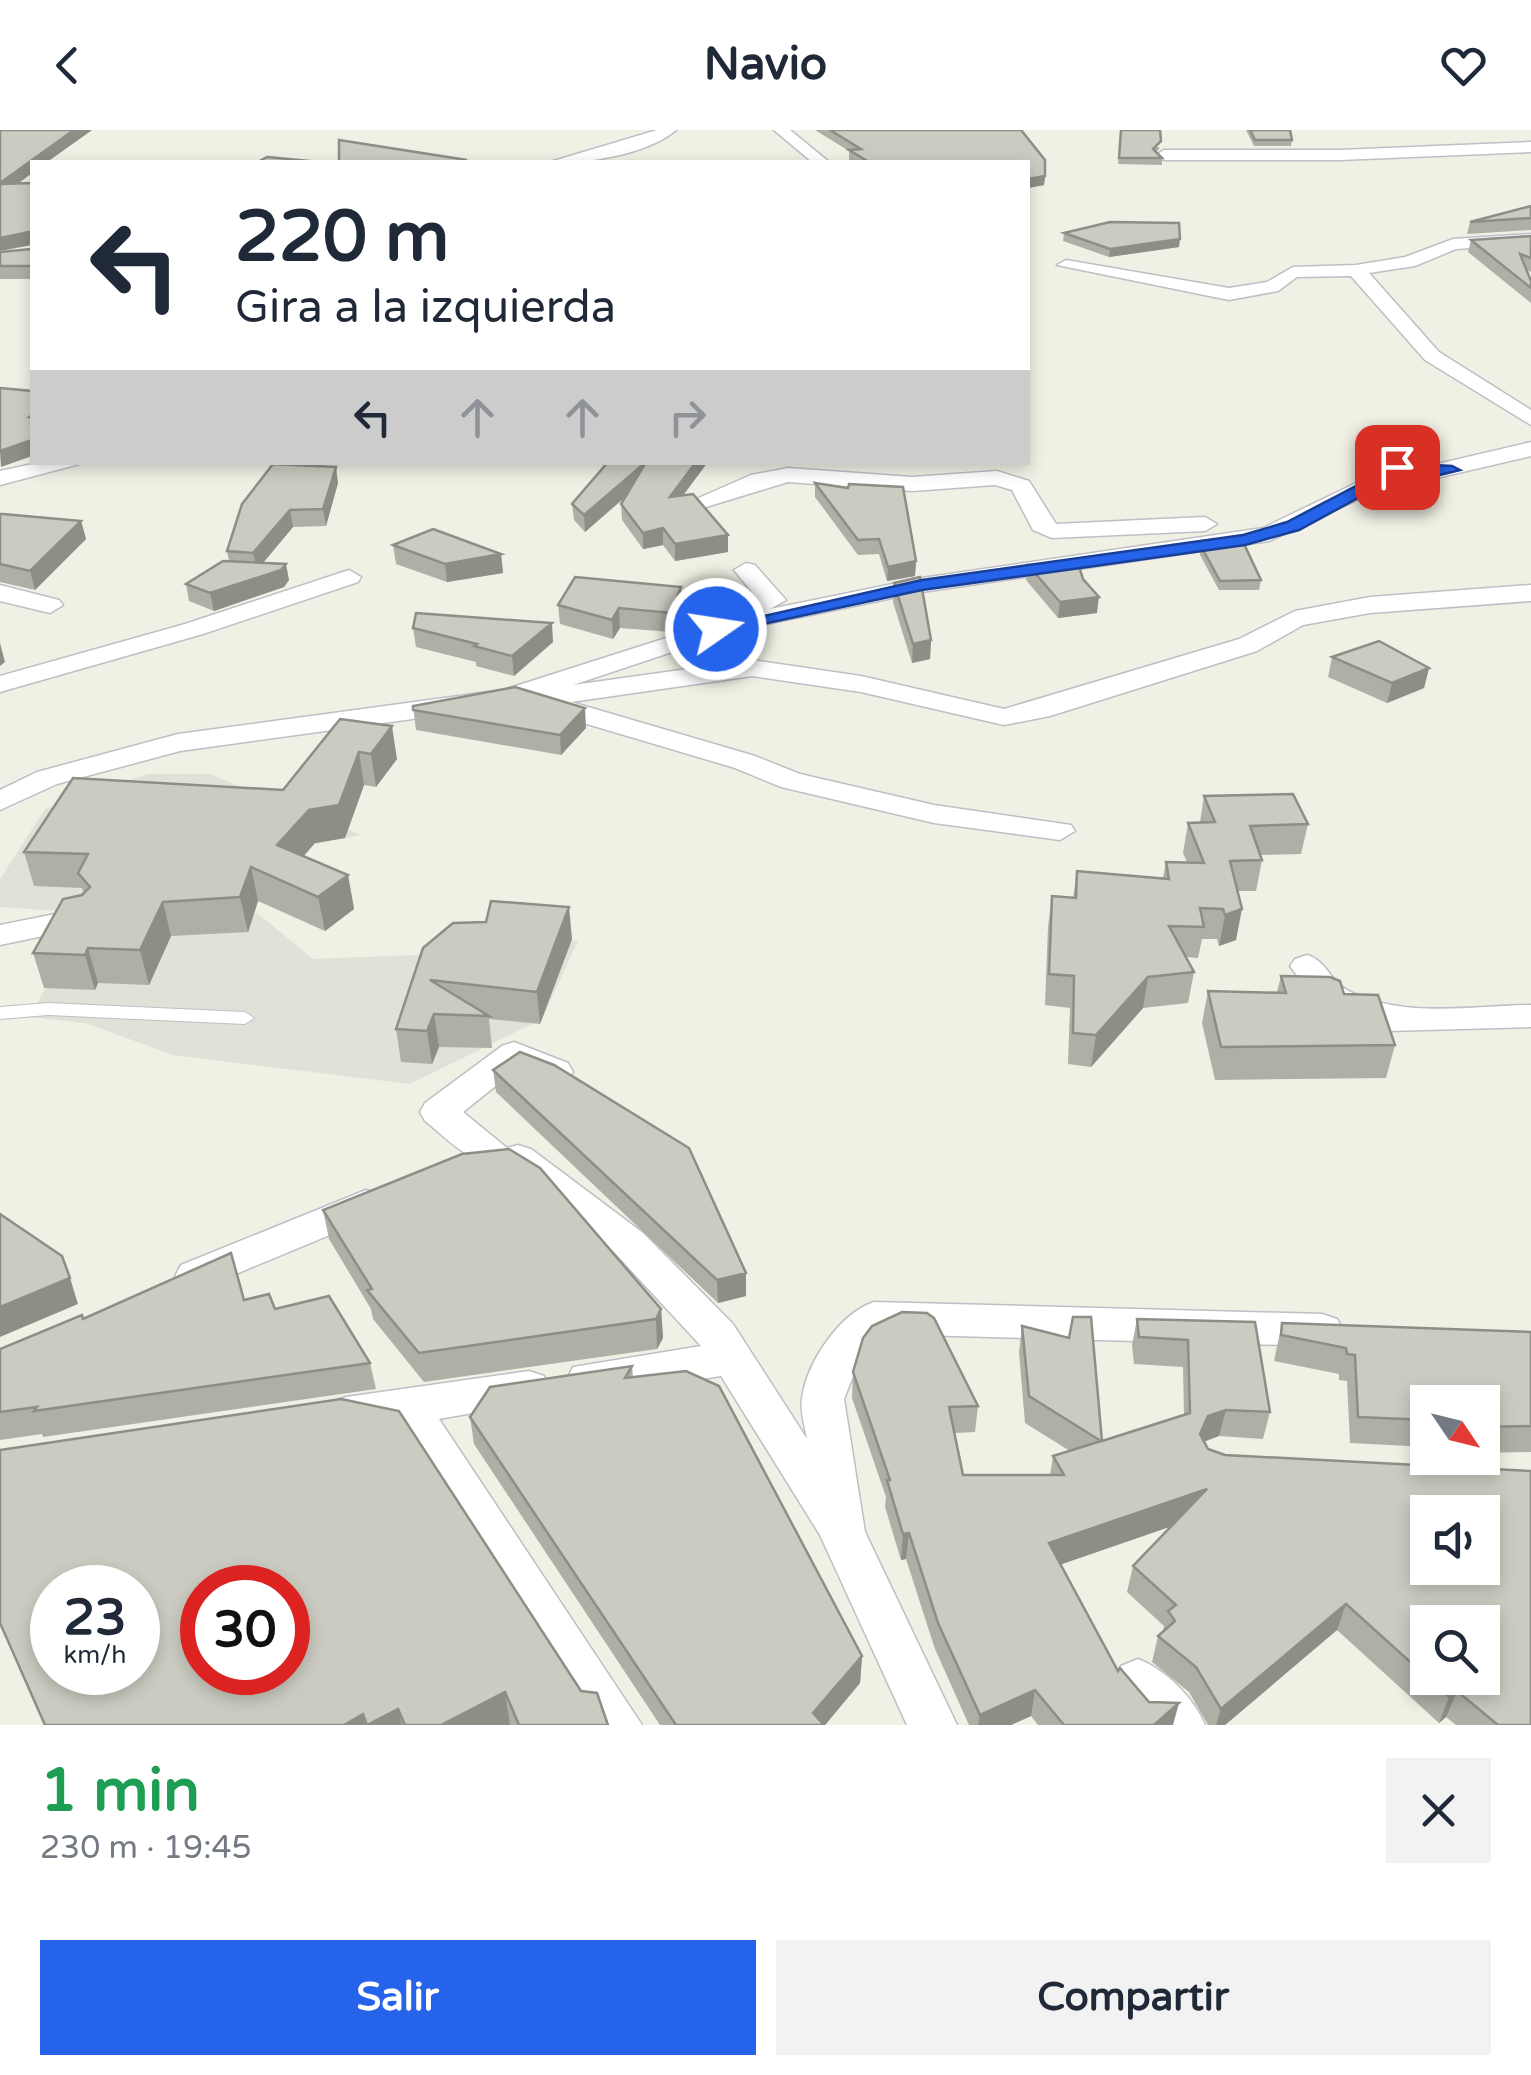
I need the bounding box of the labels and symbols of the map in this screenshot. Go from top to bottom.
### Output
pin [1355,425,1440,510]
position arrow [664,577,768,681]
north arrow [1410,1385,1500,1475]
speed limit sign: 30 [180,1565,310,1695]

